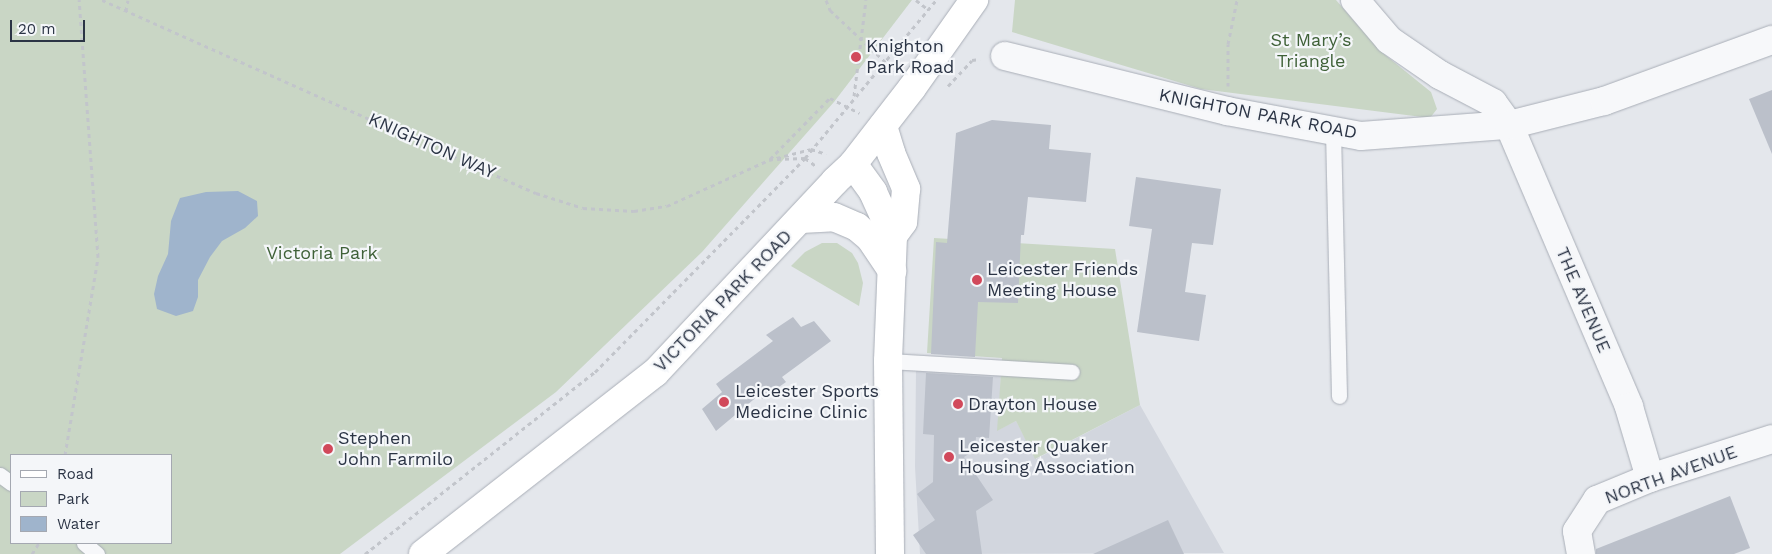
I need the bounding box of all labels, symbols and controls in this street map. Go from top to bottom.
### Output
scale bar [12,10,88,42]
text: 20 m [18,20,56,38]
park label: St Mary’s Triangle [1270,30,1352,72]
place label: Knighton Park Road [866,36,955,78]
marker: Knighton Park Road [850,51,862,63]
street label: KNIGHTON PARK ROAD [1157,84,1359,144]
street label: KNIGHTON WAY [365,108,499,184]
street label: VICTORIA PARK ROAD [649,225,797,377]
park label: Victoria Park [266,242,378,264]
street label: THE AVENUE [1551,244,1615,356]
place label: Leicester Friends Meeting House [987,259,1139,302]
marker: Leicester Friends Meeting House [971,274,983,286]
place label: Leicester Sports Medicine Clinic [735,381,879,424]
place label: Drayton House [968,393,1097,415]
marker: Leicester Sports Medicine Clinic [717,395,731,409]
marker: Drayton House [952,398,964,410]
place label: Stephen John Farmilo [338,428,453,470]
place label: Leicester Quaker Housing Association [959,436,1136,478]
street label: NORTH AVENUE [1602,441,1740,509]
marker: Stephen John Farmilo [322,443,334,455]
marker: Leicester Quaker Housing Association [943,451,955,463]
legend [10,454,172,544]
text: Road [57,465,94,483]
text: Park [57,490,89,508]
text: Water [57,515,100,533]

